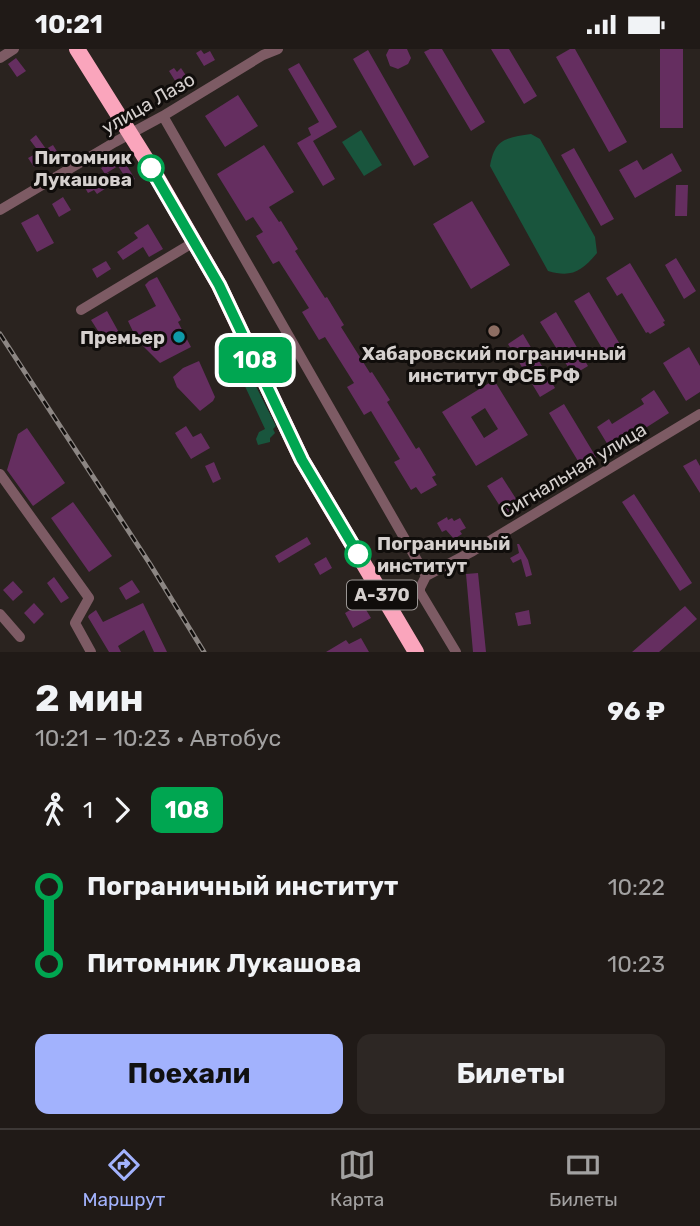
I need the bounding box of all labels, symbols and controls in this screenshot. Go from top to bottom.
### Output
text: 10:21 [35,9,103,40]
street label: улица Лазо [98,68,199,139]
place label: Питомник Лукашова [33,146,132,191]
marker: Питомник Лукашова [138,155,164,181]
marker: Хабаровский пограничный институт ФСБ РФ [486,323,502,339]
place label: Премьер [80,326,165,349]
marker: Премьер [171,329,187,345]
line badge: 108 [215,337,295,383]
place label: Хабаровский пограничный институт ФСБ РФ [362,342,626,387]
text: 108 [233,346,277,374]
street label: Сигнальная улица [496,418,651,523]
place label: Пограничный институт [377,532,510,577]
marker: Пограничный институт [345,541,371,567]
road number: А-370 [347,581,417,609]
text: 2 мин [35,675,144,721]
text: 96 ₽ [607,696,665,727]
text: 10:21 – 10:23 · Автобус [35,724,281,752]
icon: walk [35,791,73,829]
icon: forward [103,791,141,829]
text: 1 [83,796,93,824]
text: 108 [165,796,209,824]
text: Пограничный институт [87,871,398,902]
text: 10:22 [608,873,665,901]
text: Питомник Лукашова [87,948,361,979]
text: 10:23 [607,950,665,978]
button: Поехали [35,1034,343,1114]
button: Билеты [357,1034,665,1114]
tab: Маршрут [82,1146,165,1211]
tab: Карта [330,1146,384,1211]
tab: Билеты [549,1146,618,1211]

